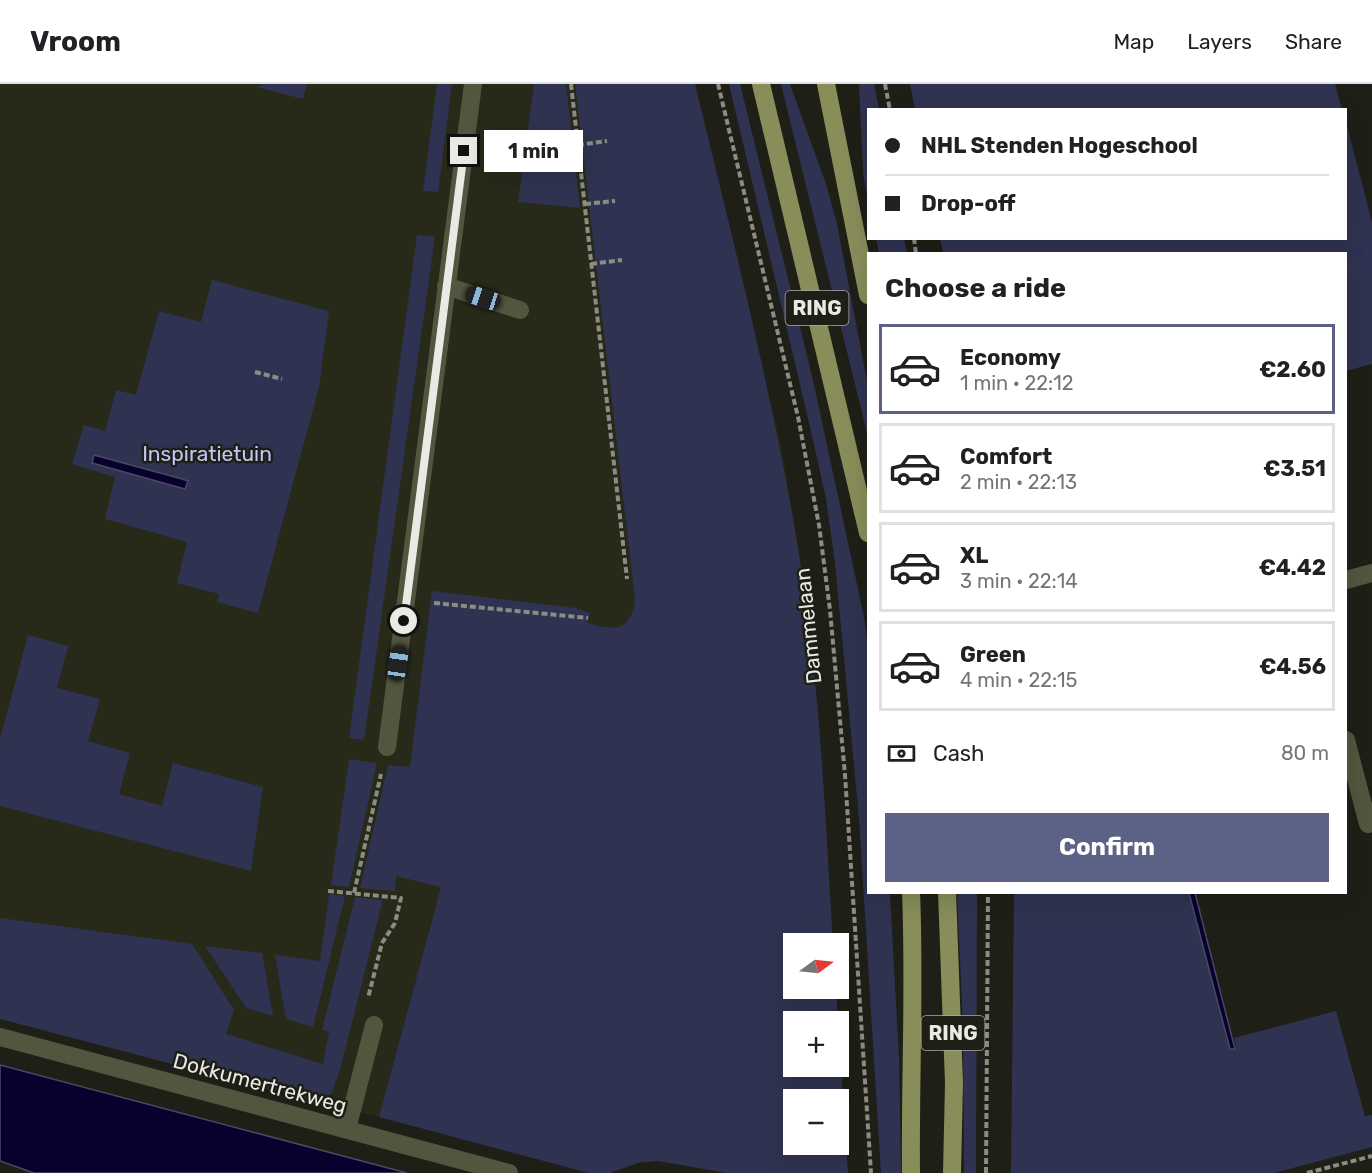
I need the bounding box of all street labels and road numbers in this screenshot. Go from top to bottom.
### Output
road number: RING [786,291,848,325]
street label: Dammelaan [789,567,827,685]
road number: RING [922,1016,984,1050]
street label: Dokkumertrekweg [170,1048,350,1118]

